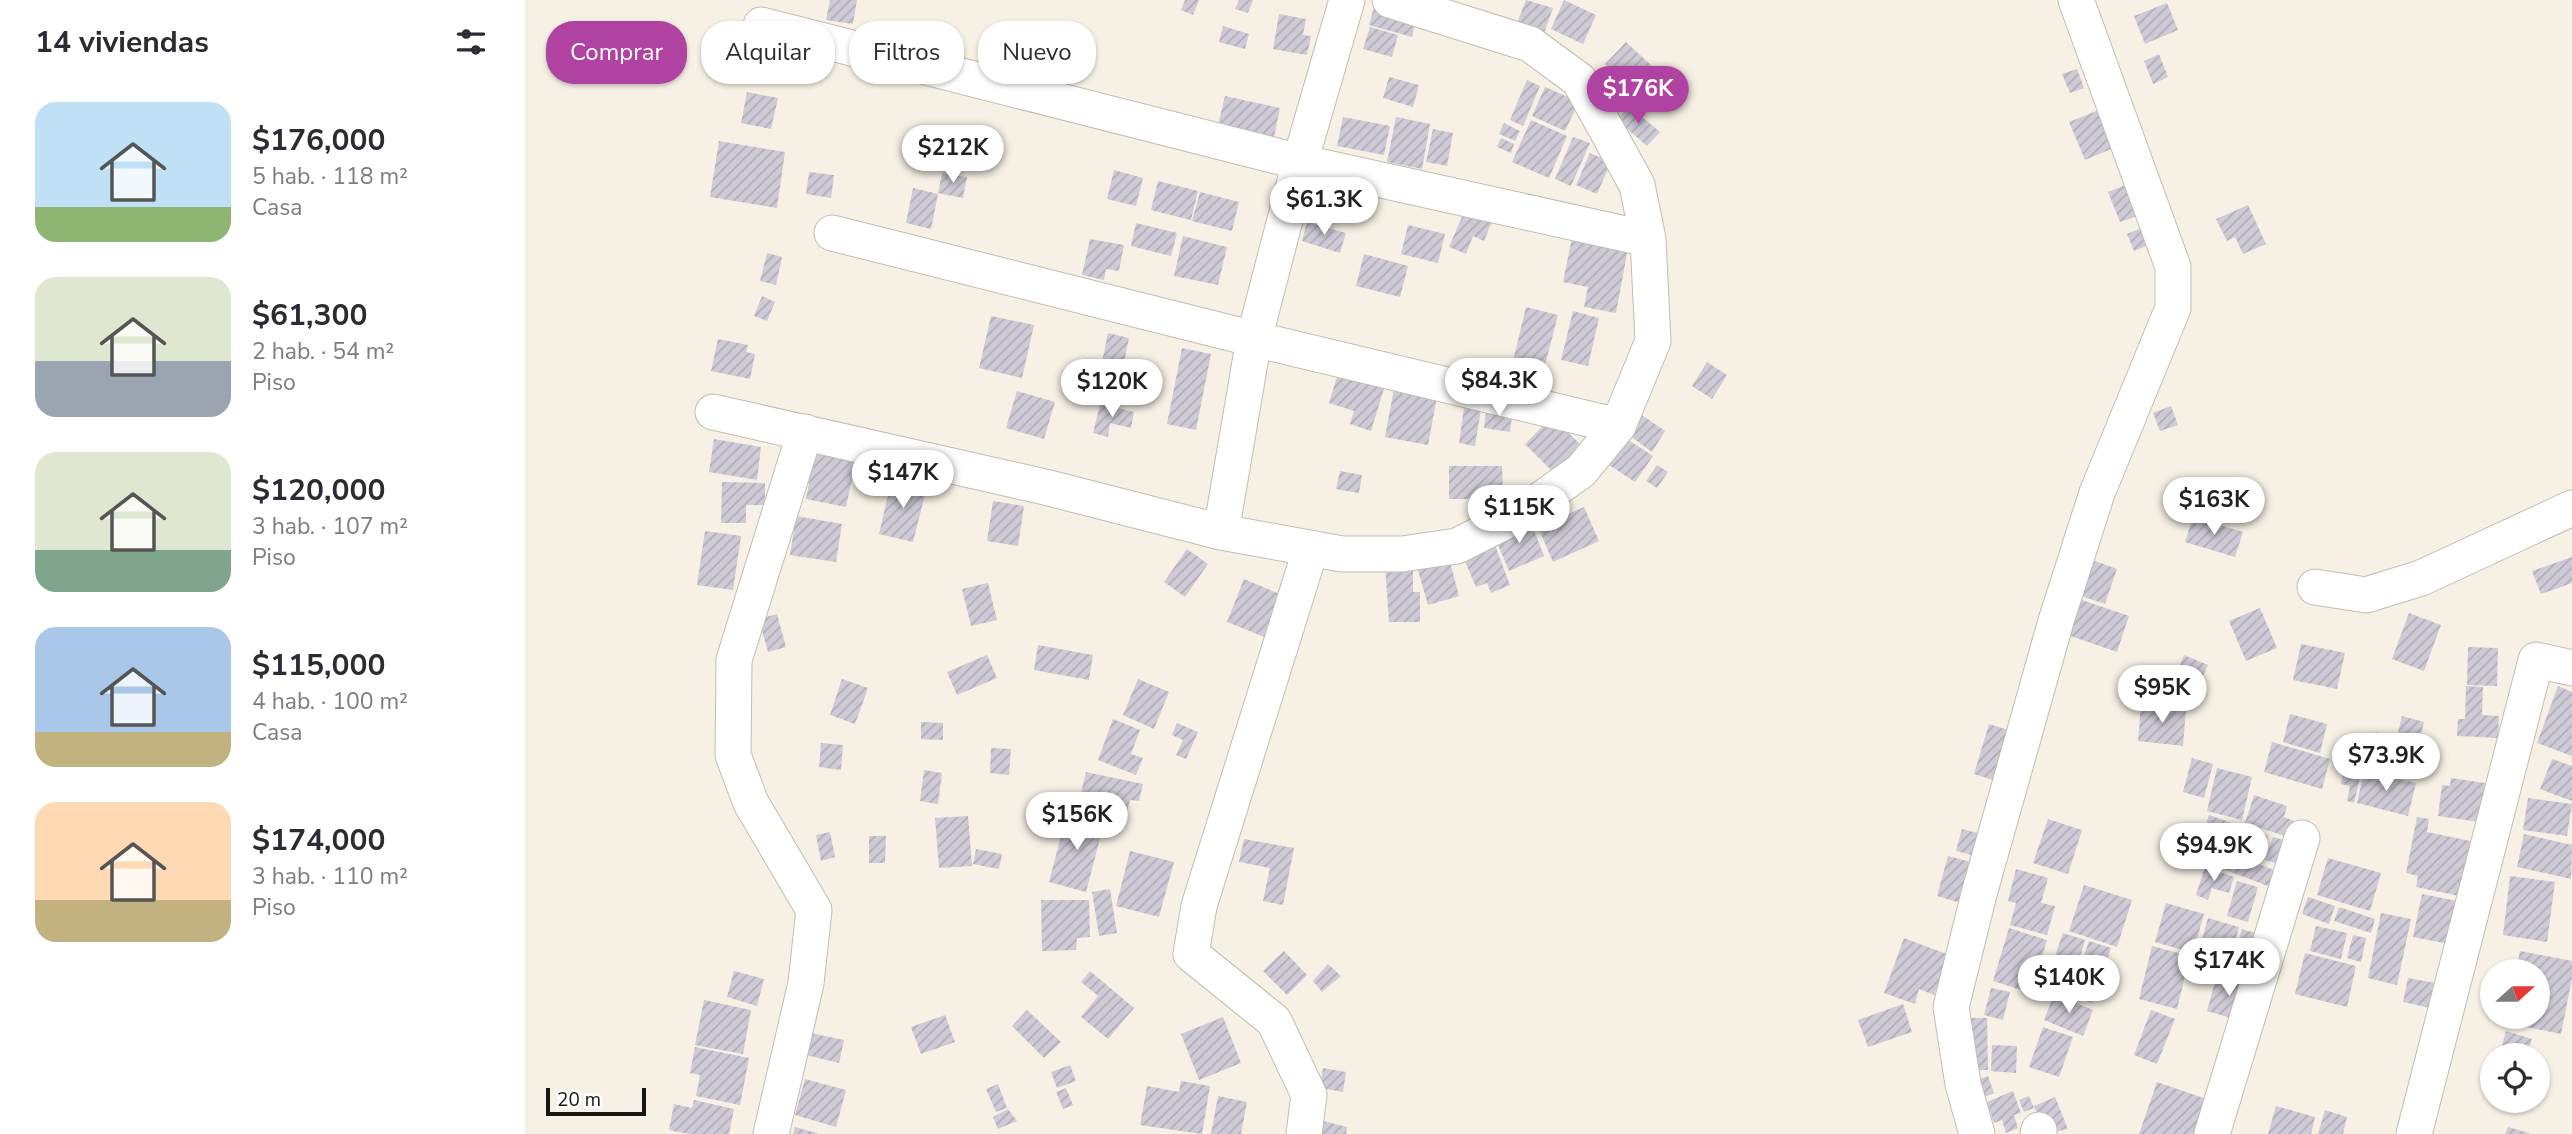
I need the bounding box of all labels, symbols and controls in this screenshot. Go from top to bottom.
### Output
chip: Comprar [546,21,687,84]
chip: Alquilar [701,21,835,84]
chip: Filtros [849,21,964,84]
chip: Nuevo [978,21,1096,84]
text: 14 viviendas [35,22,209,63]
icon: filters [452,23,490,61]
pin: $176K [1589,66,1687,126]
text: $176K [1603,73,1673,104]
text: $176,000 [252,120,385,161]
pin: $212K [904,125,1002,185]
icon: home [91,130,175,214]
text: $212K [918,132,988,163]
text: 5 hab. · 118 m² [252,161,408,192]
pin: $61.3K [1267,177,1381,237]
text: $61.3K [1286,184,1362,215]
text: Casa [252,192,303,223]
text: $61,300 [252,295,367,336]
icon: home [91,305,175,389]
text: 2 hab. · 54 m² [252,336,394,367]
pin: $84.3K [1442,358,1556,418]
pin: $120K [1063,360,1161,419]
text: $84.3K [1461,365,1537,396]
text: $120K [1077,366,1147,397]
text: Piso [252,367,296,398]
pin: $147K [854,450,952,510]
text: $147K [868,457,938,488]
text: $120,000 [252,470,385,511]
pin: $163K [2165,477,2263,537]
icon: home [91,480,175,564]
text: $163K [2179,484,2249,515]
pin: $115K [1470,486,1568,545]
text: $115K [1484,492,1554,523]
text: 3 hab. · 107 m² [252,511,408,542]
text: Piso [252,542,296,573]
text: $115,000 [252,645,385,686]
icon: home [91,655,175,739]
pin: $95K [2121,666,2203,725]
text: $95K [2134,672,2190,703]
text: 4 hab. · 100 m² [252,686,408,717]
text: Casa [252,717,303,748]
pin: $73.9K [2329,734,2443,793]
text: $73.9K [2348,740,2424,771]
pin: $156K [1028,792,1126,852]
text: $156K [1042,799,1112,830]
text: $174,000 [252,820,385,861]
pin: $94.9K [2157,824,2271,883]
icon: home [91,830,175,914]
text: $94.9K [2176,830,2252,861]
text: 3 hab. · 110 m² [252,861,408,892]
text: Piso [252,892,296,923]
pin: $174K [2180,939,2278,998]
text: $174K [2194,945,2264,976]
pin: $140K [2020,956,2118,1015]
north arrow [2480,959,2550,1029]
map controls [2480,959,2550,1113]
text: $140K [2034,962,2104,993]
button: locate [2480,1043,2550,1113]
scale bar [546,1085,646,1117]
text: 20 m [557,1087,601,1113]

